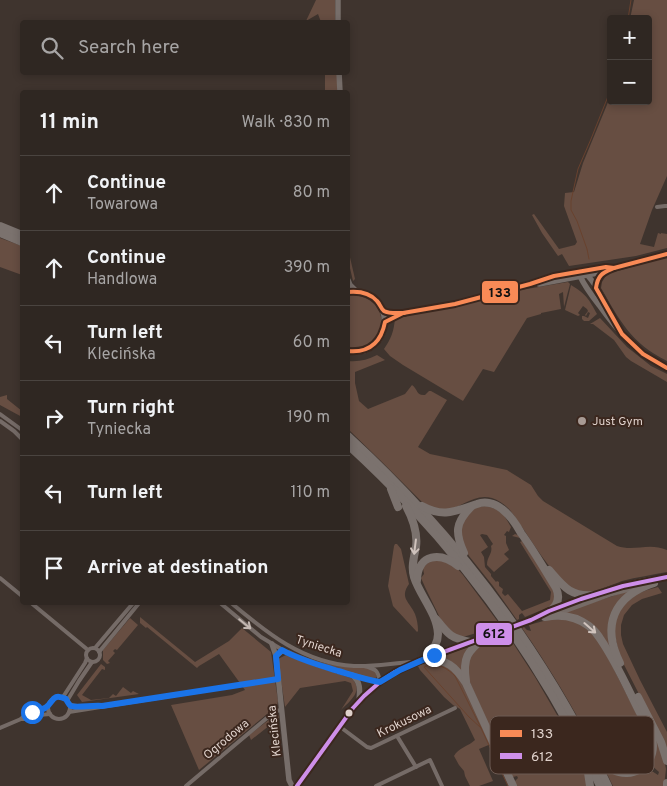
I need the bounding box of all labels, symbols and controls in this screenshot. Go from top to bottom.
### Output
map controls [607,15,652,105]
button: + [607,15,652,60]
search box [20,20,350,75]
icon: search [38,34,66,62]
text: Search here [78,36,180,60]
button: − [607,60,652,105]
text: 11 min [40,109,99,136]
text: Walk · 830 m [242,113,330,133]
text: Continue [87,171,166,195]
icon: ahead [40,179,68,207]
text: 80 m [293,183,330,203]
text: Towarowa [87,195,158,215]
text: Continue [87,246,166,270]
icon: ahead [40,254,68,282]
text: 390 m [284,258,330,278]
text: Handlowa [87,270,157,290]
line badge: 133 [481,280,519,304]
text: 133 [489,285,511,302]
text: Turn left [87,321,163,345]
icon: left [40,329,68,357]
text: 60 m [293,333,330,353]
text: Klecińska [87,345,156,365]
text: Turn right [87,396,175,420]
icon: right [40,404,68,432]
text: 190 m [287,408,330,428]
place label: Just Gym [592,414,643,430]
marker: Just Gym [576,415,588,427]
text: Tyniecka [87,420,151,440]
icon: left [40,479,68,507]
text: Turn left [87,481,163,505]
text: 110 m [290,483,330,503]
one-way arrow [410,539,420,555]
icon: arrive [40,554,68,582]
text: Arrive at destination [87,556,268,580]
one-way arrow [238,619,251,630]
line badge: 612 [475,622,513,646]
one-way arrow [584,623,597,634]
text: 612 [483,626,505,643]
street label: Tyniecka [293,632,344,662]
route end [423,644,446,667]
route start [21,701,44,724]
street label: Krokusowa [375,702,434,742]
street label: Klecińska [264,704,286,757]
unlabelled marker [344,708,354,718]
street label: Ogrodowa [200,716,253,764]
legend [490,716,654,774]
text: 133 [531,726,553,743]
text: 612 [531,749,553,766]

